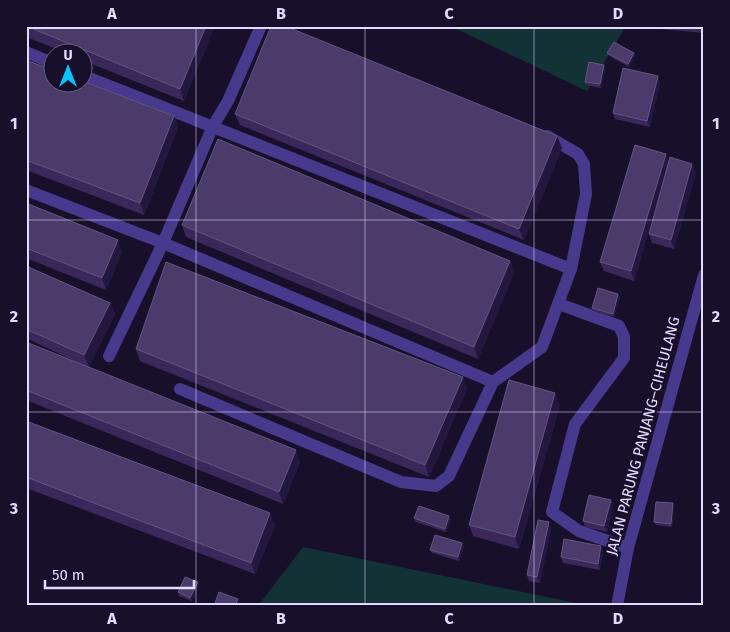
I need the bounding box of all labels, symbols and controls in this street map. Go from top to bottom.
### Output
text: A [106,4,117,23]
text: B [276,4,286,23]
text: C [444,4,454,23]
text: D [613,4,623,23]
north arrow [42,42,92,92]
text: U [63,47,73,64]
text: 1 [10,114,18,133]
text: 1 [712,114,720,133]
text: 2 [10,307,18,326]
text: 2 [712,307,720,326]
street label: JALAN PARUNG PANJANG–CIHEULANG [602,315,684,557]
text: 3 [9,499,18,518]
text: 3 [711,499,720,518]
scale bar [45,557,194,589]
text: 50 m [52,566,85,584]
text: A [106,609,117,628]
text: B [276,609,286,628]
text: C [444,609,454,628]
text: D [613,609,623,628]

